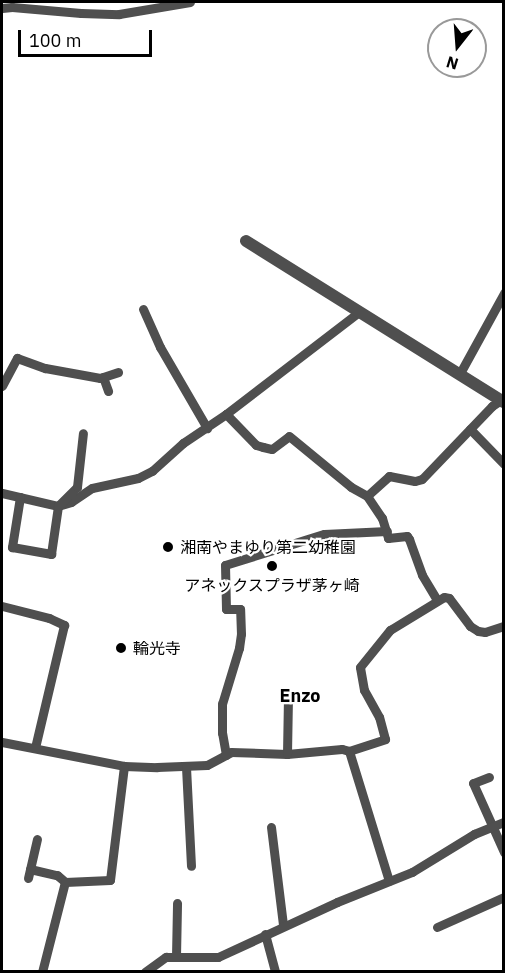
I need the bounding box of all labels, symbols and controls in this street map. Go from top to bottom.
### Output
scale bar [21,18,154,56]
north arrow [427,18,487,78]
text: 100 m [29,29,81,52]
text: N [444,52,461,75]
place label: 湘南やまゆり第二幼稚園 [180,537,356,557]
marker: 湘南やまゆり第二幼稚園 [161,540,175,554]
marker: アネックスプラザ茅ヶ崎 [265,559,279,573]
place label: アネックスプラザ茅ヶ崎 [184,575,360,595]
place label: 輪光寺 [133,638,181,658]
marker: 輪光寺 [114,641,128,655]
district label: Enzo [280,685,320,707]

